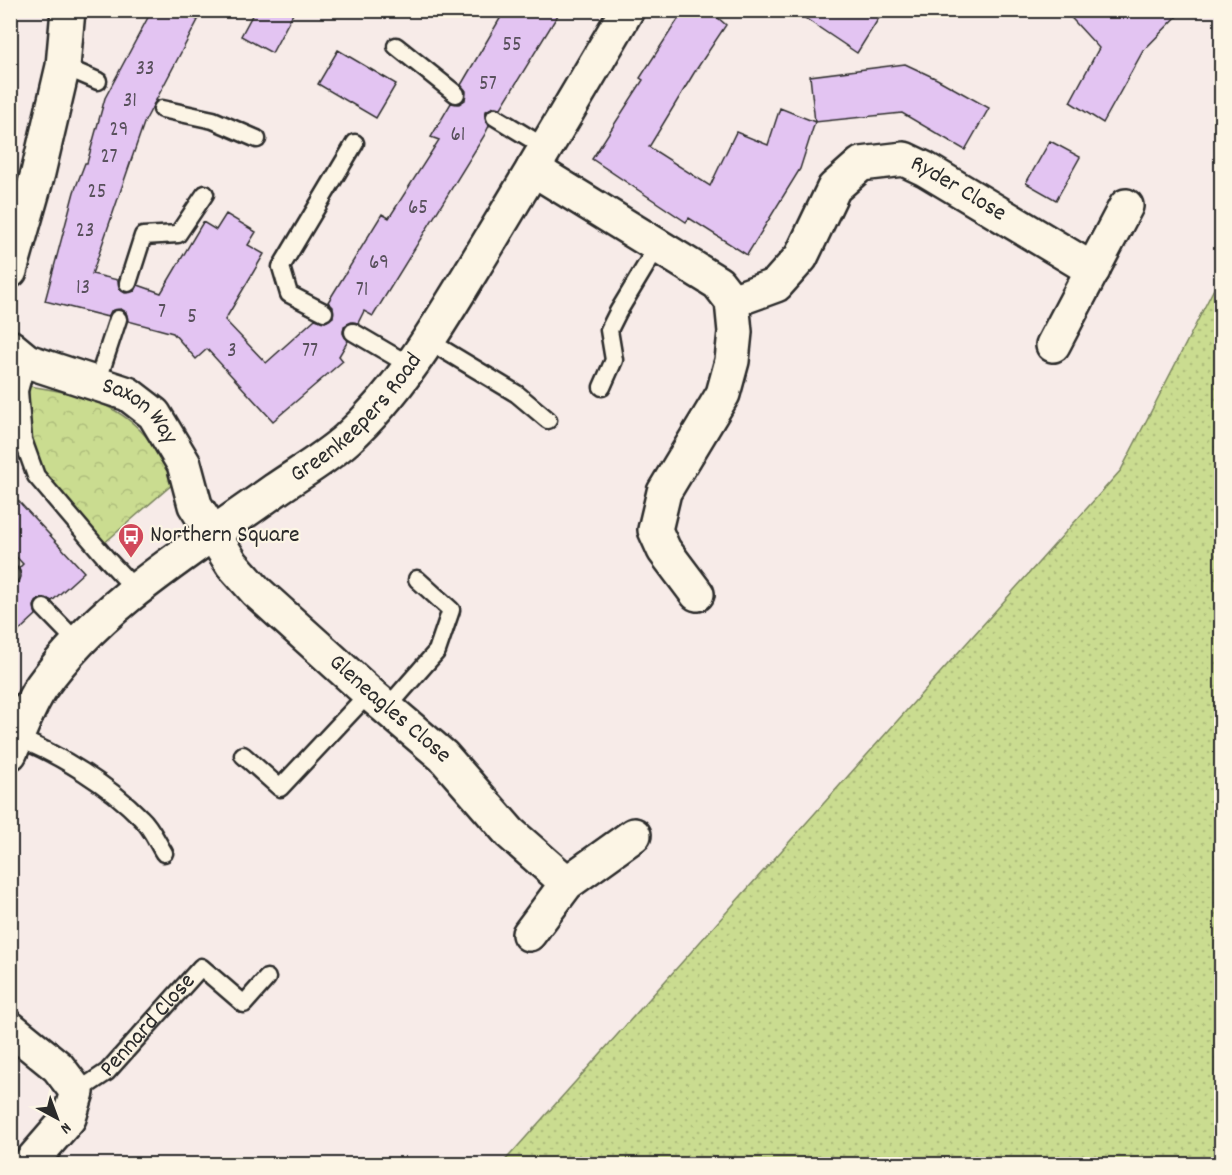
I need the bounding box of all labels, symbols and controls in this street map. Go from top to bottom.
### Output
house number: 55 [502,31,522,61]
house number: 33 [136,55,154,85]
house number: 57 [479,70,497,100]
house number: 31 [123,87,137,117]
house number: 29 [110,116,128,146]
house number: 61 [451,121,465,151]
house number: 27 [100,143,118,173]
street label: Ryder Close [904,147,1012,231]
house number: 25 [88,178,106,208]
house number: 65 [408,194,428,224]
house number: 23 [76,217,94,247]
house number: 69 [369,249,389,279]
house number: 13 [76,274,90,304]
house number: 71 [356,276,368,306]
house number: 7 [158,298,166,328]
house number: 5 [187,303,197,333]
house number: 3 [227,337,237,367]
house number: 77 [302,337,318,367]
street label: Greenkeepers Road [284,346,431,492]
street label: Saxon Way [97,370,186,452]
place label: Northern Square [150,519,300,553]
bus stop icon: Northern Square [116,521,146,559]
street label: Gleneagles Close [320,647,459,771]
street label: Pennard Close [92,966,204,1085]
north arrow [27,1088,87,1148]
text: N [55,1116,76,1139]

